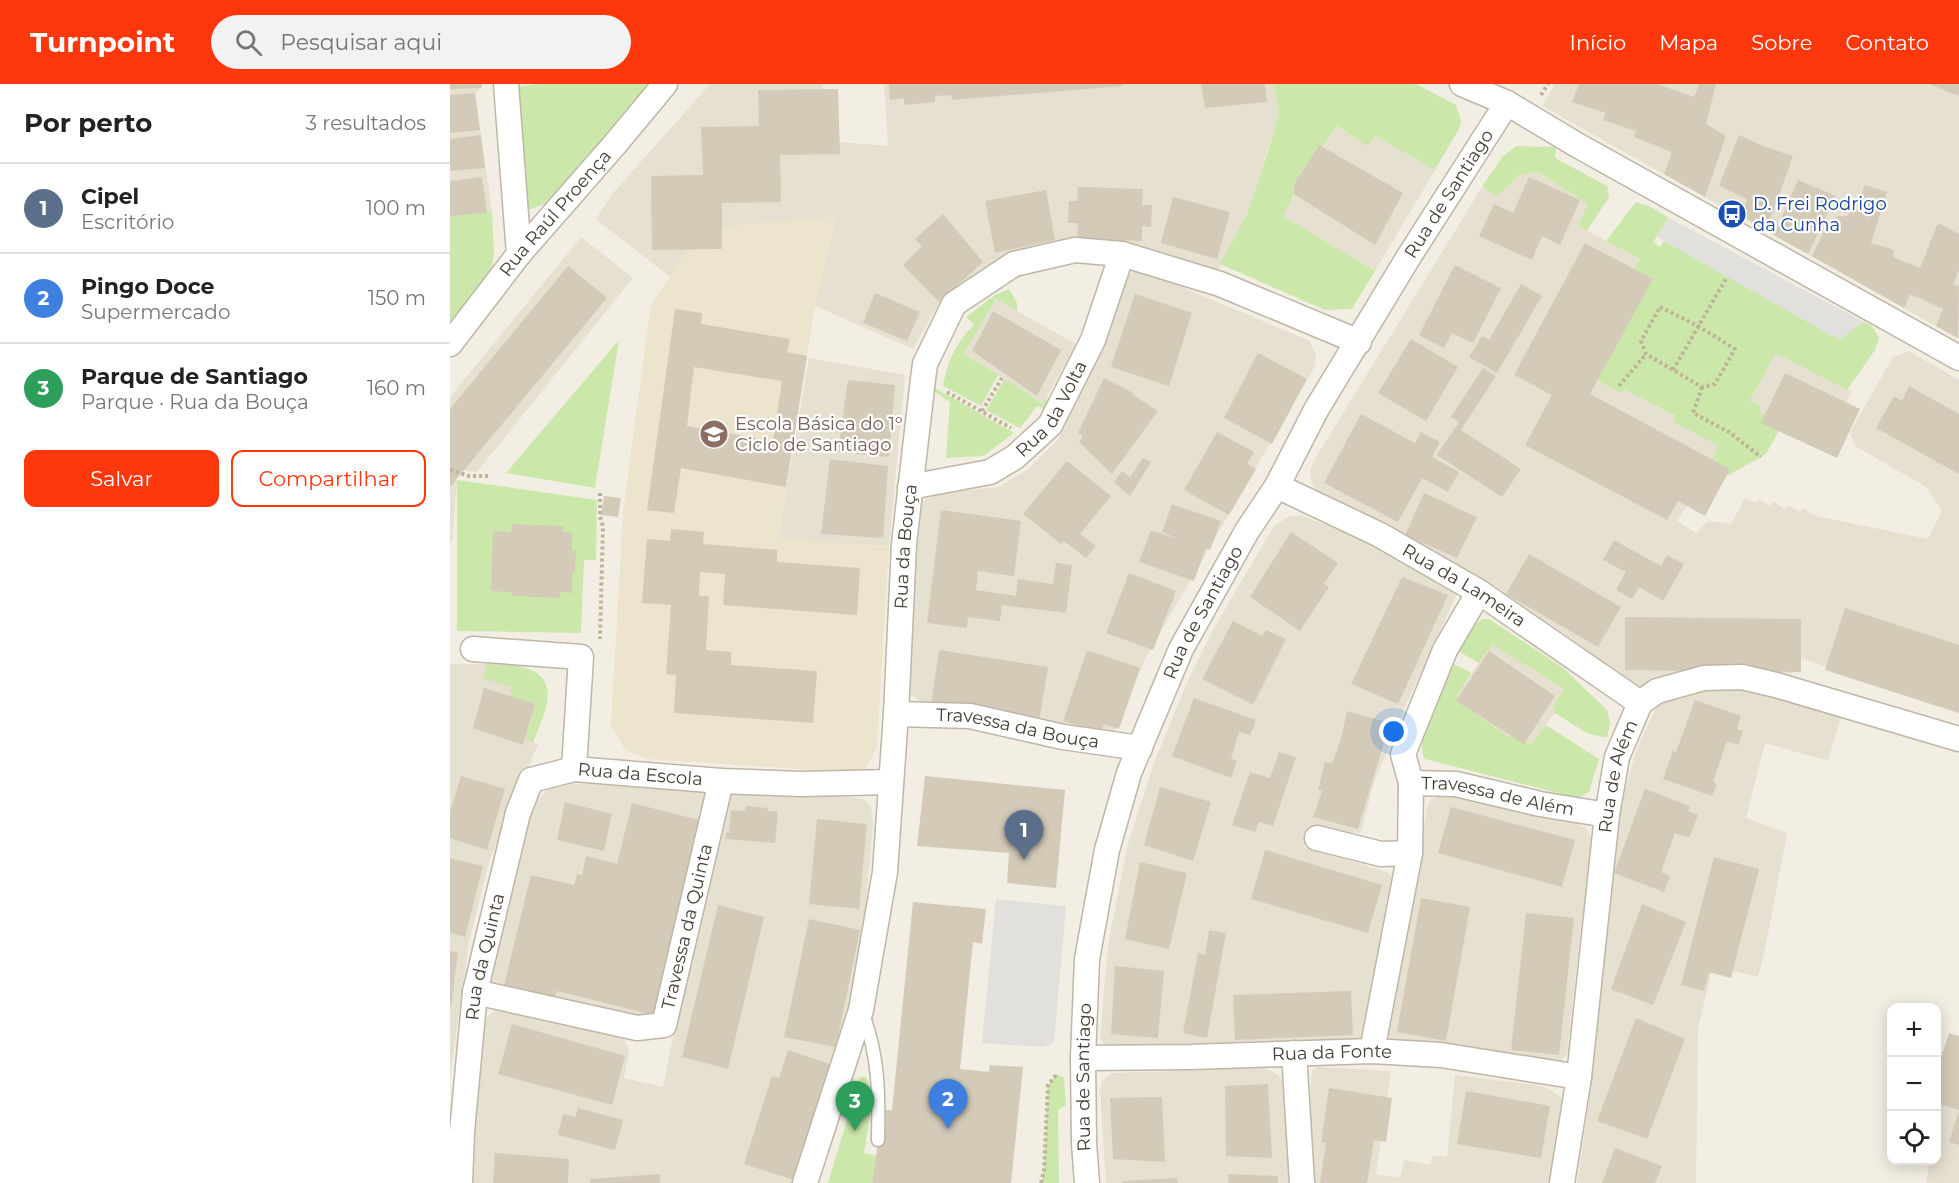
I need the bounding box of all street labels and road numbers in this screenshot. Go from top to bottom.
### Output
street label: Rua de Santiago [1400,125,1498,262]
street label: Rua Raúl Proença [495,145,616,281]
street label: Rua da Volta [1011,357,1092,462]
street label: Rua da Bouça [890,483,922,610]
street label: Rua da Lameira [1398,539,1530,632]
street label: Rua de Santiago [1159,542,1248,683]
street label: Travessa da Bouça [936,704,1101,753]
street label: Rua de Além [1594,717,1643,834]
street label: Rua da Escola [577,758,704,790]
street label: Travessa de Além [1421,772,1576,820]
street label: Travessa da Quinta [657,842,717,1012]
street label: Rua da Quinta [461,891,509,1021]
street label: Rua de Santiago [1072,1002,1096,1152]
street label: Rua da Fonte [1271,1040,1393,1065]

